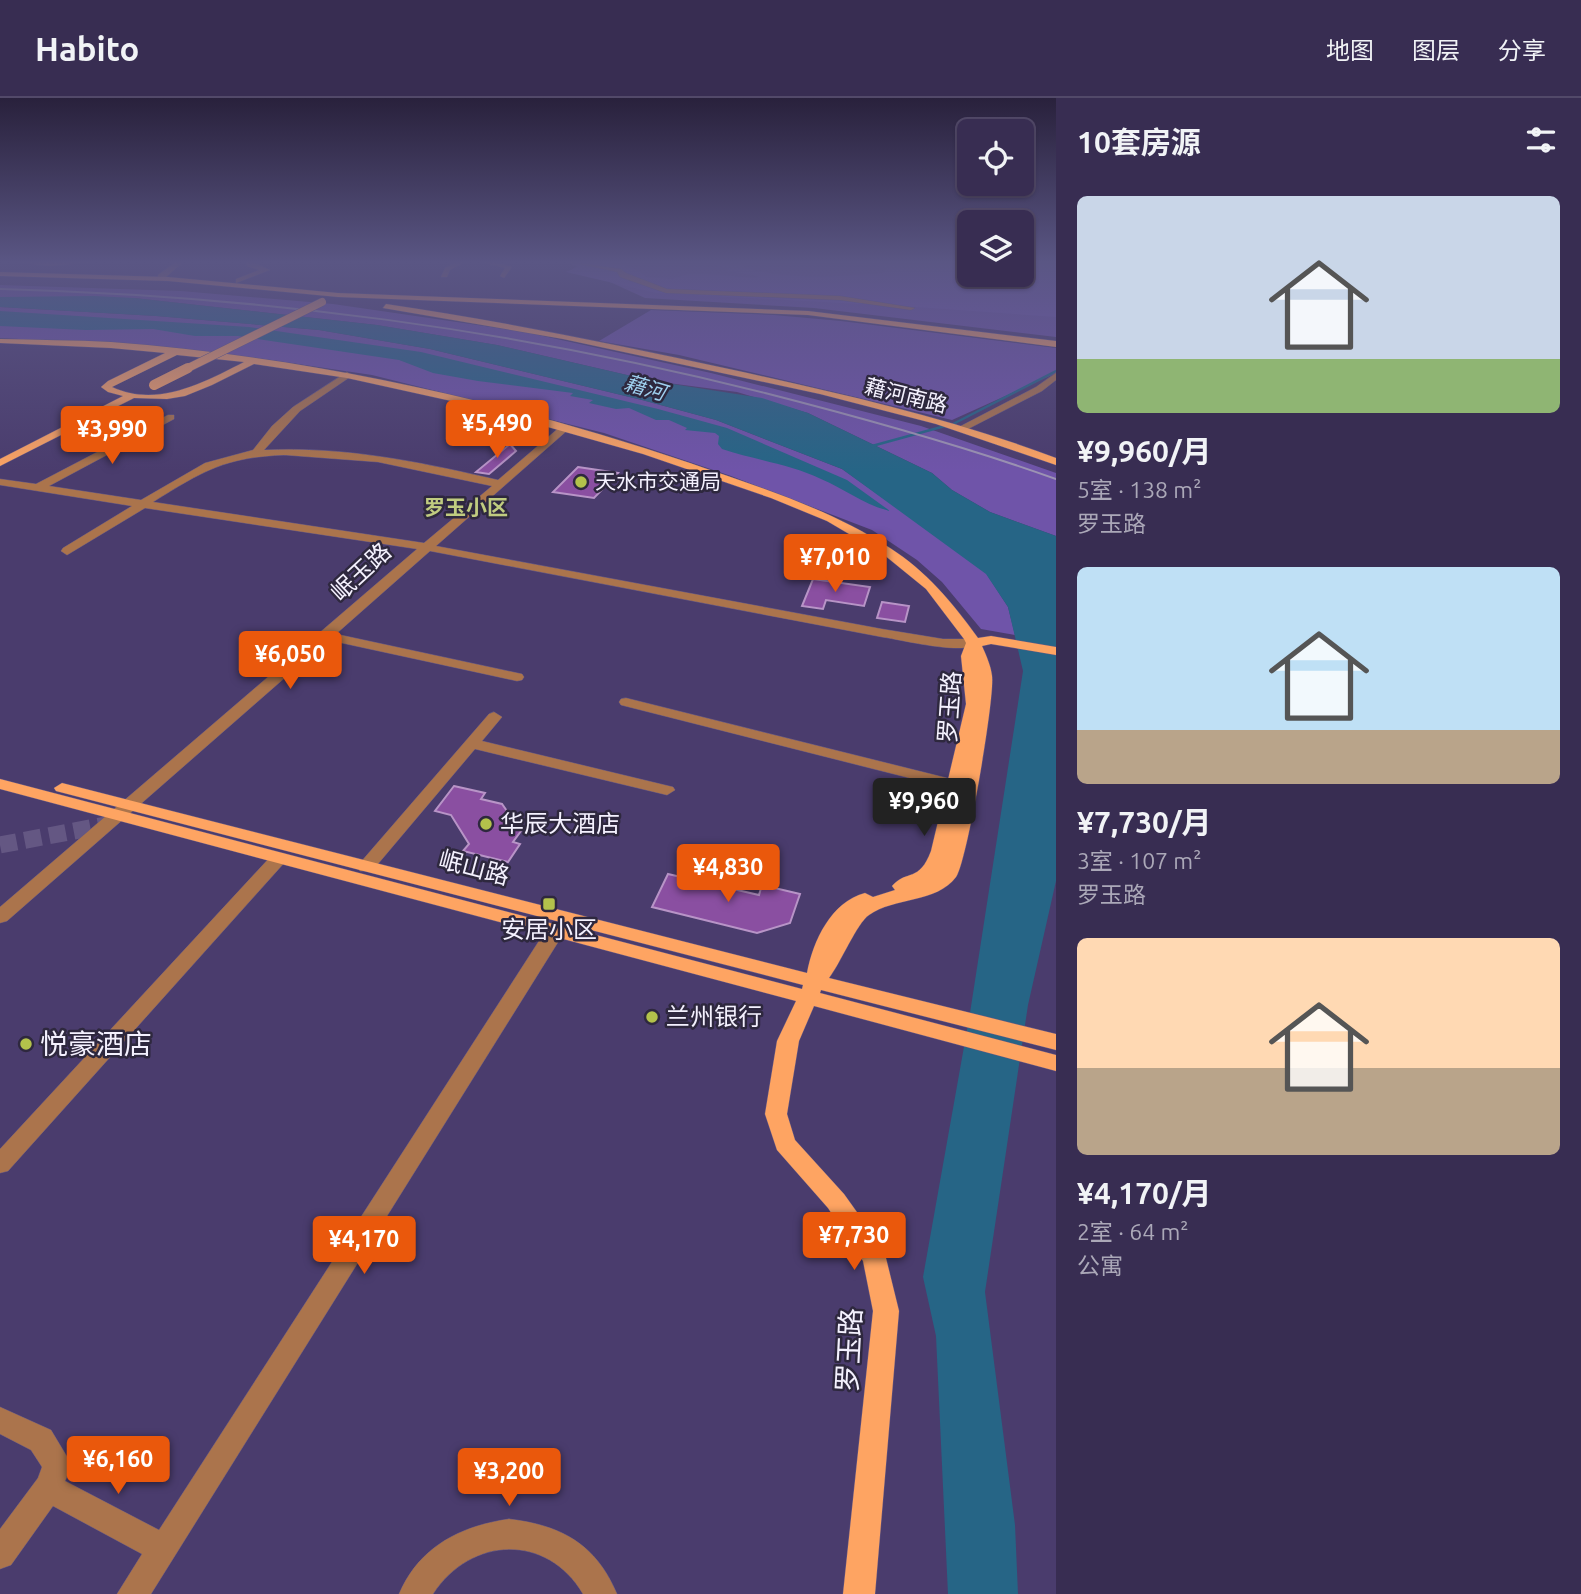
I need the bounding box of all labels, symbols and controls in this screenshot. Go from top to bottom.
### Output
text: Habito [35,30,139,67]
text: 地图 [1326,37,1374,64]
text: 图层 [1412,37,1460,64]
text: 分享 [1498,37,1546,64]
map controls [957,119,1034,287]
button: locate [957,119,1034,196]
icon: filters [1522,121,1560,159]
text: 10套房源 [1077,125,1201,159]
button: layers [957,210,1034,287]
icon: home [1256,242,1382,368]
water label: 藉河 [622,370,673,405]
street label: 藉河南路 [863,373,950,417]
pin: ¥5,490 [440,400,554,460]
pin: ¥3,990 [55,406,169,466]
text: ¥5,490 [462,410,532,435]
text: ¥3,990 [77,416,147,441]
text: ¥9,960/月 [1077,434,1212,468]
place label: 天水市交通局 [595,469,721,493]
marker: 天水市交通局 [573,474,589,490]
text: 5室 · 138 m² [1077,477,1201,502]
district label: 罗玉小区 [424,495,508,519]
text: 罗玉路 [1077,511,1146,536]
pin: ¥7,010 [778,534,892,594]
street label: 岷玉路 [325,537,396,606]
text: ¥7,010 [800,544,870,569]
icon: home [1256,613,1382,739]
pin: ¥6,050 [233,632,347,691]
text: ¥6,050 [255,641,325,666]
street label: 罗玉路 [934,670,965,744]
pin: ¥9,960 [867,778,981,838]
text: ¥9,960 [889,788,959,813]
text: ¥7,730/月 [1077,805,1212,839]
place label: 华辰大酒店 [500,810,620,837]
marker: 华辰大酒店 [478,816,494,832]
pin: ¥4,830 [671,844,785,904]
street label: 岷山路 [436,845,512,890]
text: 3室 · 107 m² [1077,848,1201,873]
text: ¥4,830 [693,854,763,879]
text: 罗玉路 [1077,882,1146,907]
marker: 安居小区 [541,896,557,912]
place label: 安居小区 [501,916,597,943]
icon: home [1256,984,1382,1110]
place label: 兰州银行 [666,1003,762,1030]
marker: 兰州银行 [644,1009,660,1025]
place label: 悦豪酒店 [40,1028,152,1059]
marker: 悦豪酒店 [18,1036,34,1052]
text: ¥4,170/月 [1077,1176,1212,1210]
pin: ¥7,730 [797,1212,911,1272]
pin: ¥4,170 [307,1216,421,1276]
text: 2室 · 64 m² [1077,1219,1188,1244]
text: ¥7,730 [819,1222,889,1247]
text: ¥4,170 [329,1226,399,1251]
text: 公寓 [1077,1253,1123,1278]
street label: 罗玉路 [831,1307,866,1393]
pin: ¥6,160 [61,1436,175,1496]
text: ¥6,160 [83,1446,153,1471]
pin: ¥3,200 [452,1448,566,1508]
text: ¥3,200 [474,1458,544,1483]

